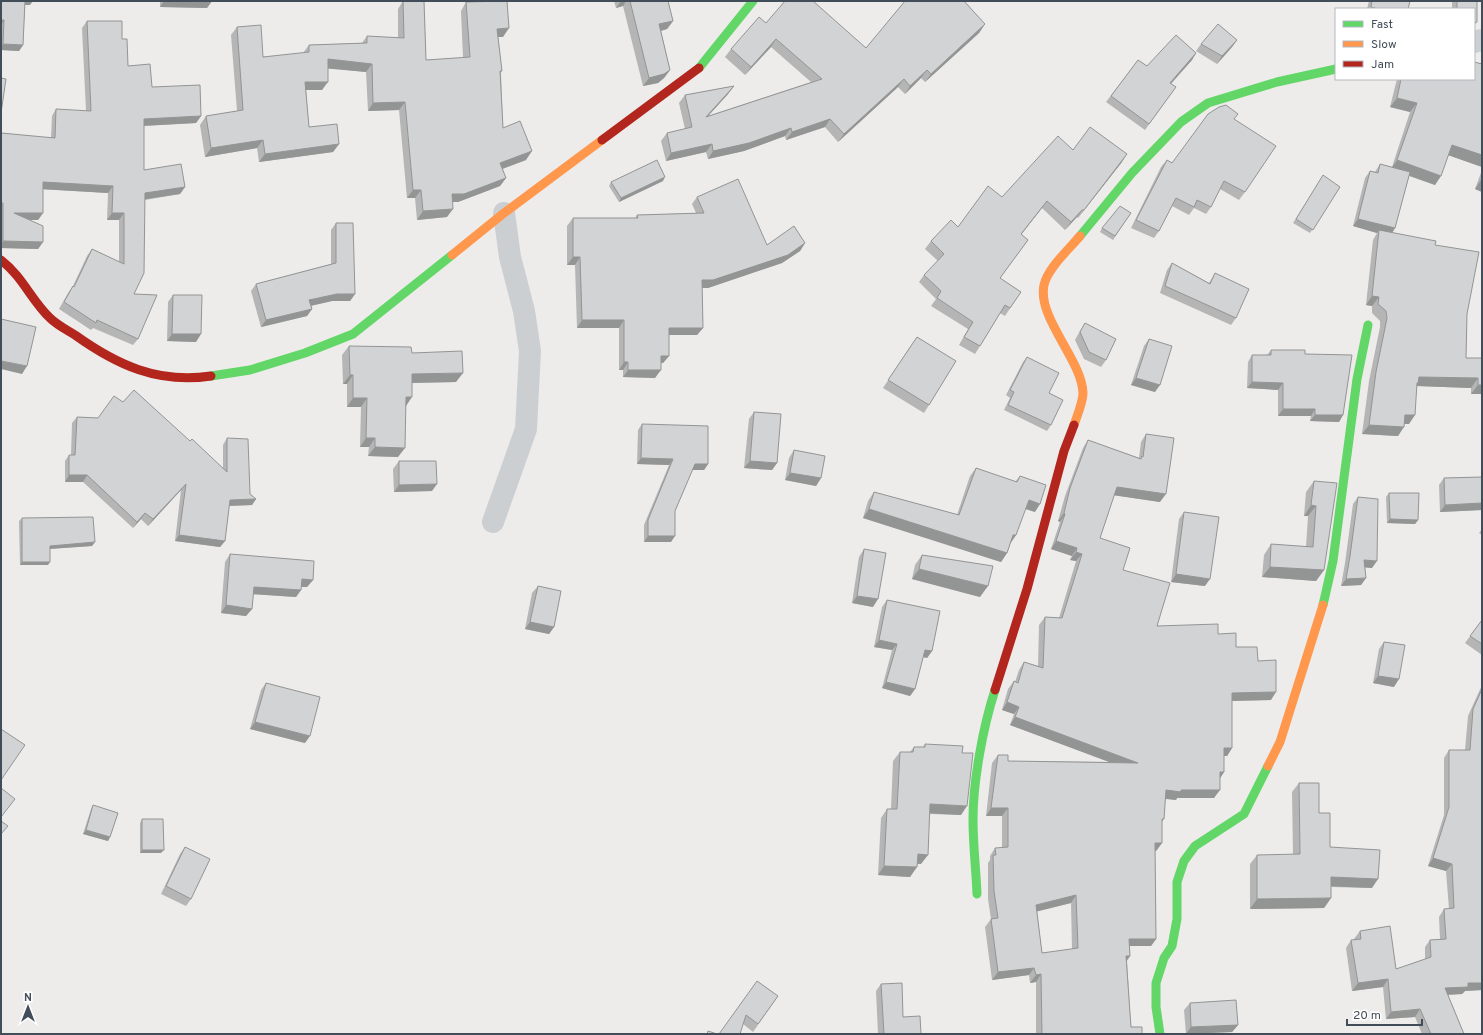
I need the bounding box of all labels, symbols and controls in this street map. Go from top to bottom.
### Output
legend [1335,8,1475,80]
text: Fast [1371,17,1393,33]
text: Slow [1371,37,1397,53]
text: Jam [1371,57,1394,73]
north arrow [8,987,48,1027]
text: N [24,991,32,1005]
scale bar [1347,1001,1422,1027]
text: 20 m [1353,1008,1381,1024]

